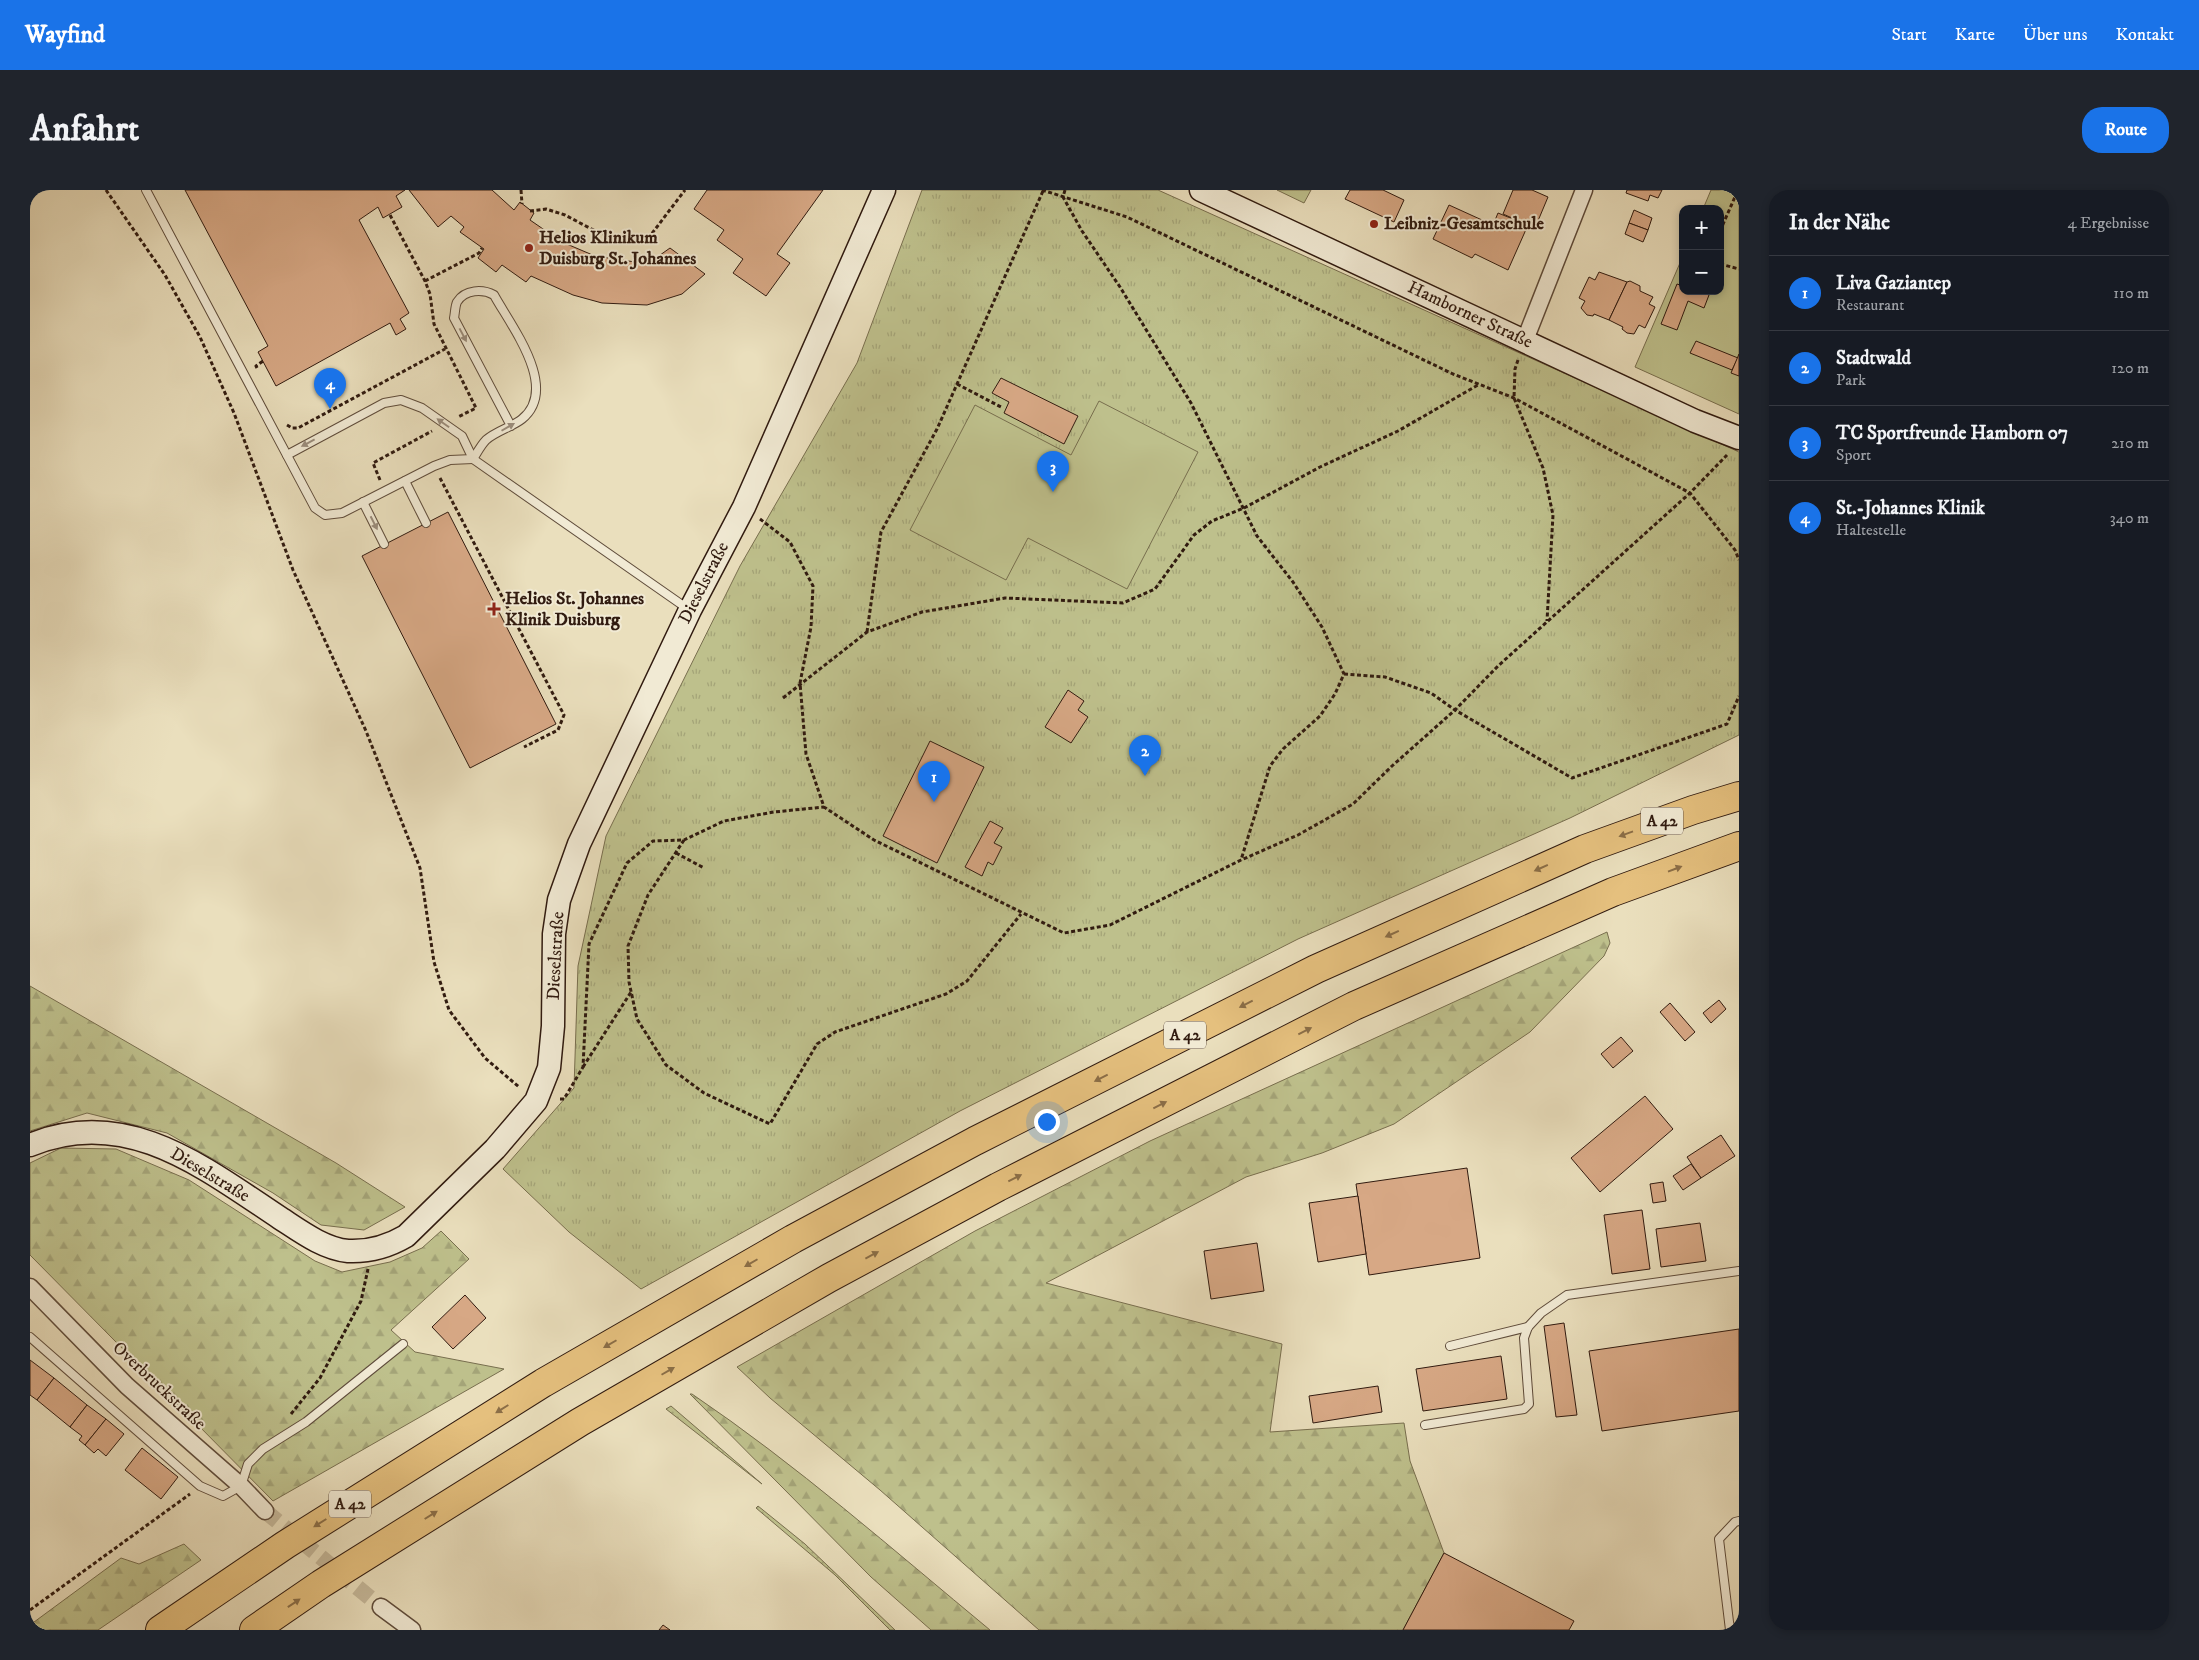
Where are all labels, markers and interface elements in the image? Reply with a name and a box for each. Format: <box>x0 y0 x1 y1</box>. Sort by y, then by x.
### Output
text: Wayfind <box>25 20 105 50</box>
text: Start <box>1891 24 1927 46</box>
text: Karte <box>1955 24 1995 46</box>
text: Über uns <box>2023 24 2087 46</box>
text: Kontakt <box>2115 24 2174 46</box>
button: Route <box>2082 107 2169 153</box>
text: Anfahrt <box>30 108 139 152</box>
map controls <box>1679 205 1724 295</box>
button: + <box>1679 205 1724 250</box>
text: In der Nähe <box>1789 210 1890 236</box>
place label: Leibniz-Gesamtschule <box>1384 213 1545 235</box>
text: 4 Ergebnisse <box>2067 213 2149 233</box>
marker: Leibniz-Gesamtschule <box>1368 218 1380 230</box>
place label: Helios Klinikum Duisburg St. Johannes <box>539 227 696 270</box>
marker: Helios Klinikum Duisburg St. Johannes <box>523 242 535 254</box>
button: − <box>1679 250 1724 295</box>
text: Liva Gaziantep <box>1836 272 1951 295</box>
street label: Hamborner Straße <box>1404 276 1536 354</box>
text: 1 <box>1802 283 1808 303</box>
text: 110 m <box>2113 283 2149 303</box>
text: Restaurant <box>1836 295 1904 315</box>
one-way arrow <box>459 328 467 343</box>
text: Stadtwald <box>1836 347 1911 370</box>
text: 2 <box>1801 358 1809 378</box>
text: 120 m <box>2111 358 2149 378</box>
pin: 4 <box>314 368 346 409</box>
text: Park <box>1836 370 1866 390</box>
one-way arrow <box>436 418 450 428</box>
text: TC Sportfreunde Hamborn 07 <box>1836 422 2068 445</box>
one-way arrow <box>502 423 515 432</box>
text: 3 <box>1802 433 1808 453</box>
text: 210 m <box>2111 433 2149 453</box>
one-way arrow <box>301 439 315 448</box>
text: Sport <box>1836 445 1871 465</box>
pin: 3 <box>1037 451 1069 492</box>
text: St.-Johannes Klinik <box>1836 497 1985 520</box>
text: 4 <box>1800 508 1810 528</box>
text: 340 m <box>2110 508 2149 528</box>
one-way arrow <box>369 516 378 531</box>
text: Haltestelle <box>1836 520 1906 540</box>
street label: Dieselstraße <box>674 538 734 628</box>
place label: Helios St. Johannes Klinik Duisburg <box>505 588 644 631</box>
marker: Helios St. Johannes Klinik Duisburg <box>487 602 501 616</box>
pin: 2 <box>1129 735 1161 776</box>
pin: 1 <box>918 761 950 802</box>
road number: A 42 <box>1641 808 1683 834</box>
one-way arrow <box>1619 831 1634 838</box>
one-way arrow <box>1534 865 1548 873</box>
one-way arrow <box>1668 865 1683 873</box>
street label: Dieselstraße <box>543 911 569 1001</box>
one-way arrow <box>1385 931 1399 939</box>
one-way arrow <box>1238 1000 1253 1008</box>
road number: A 42 <box>1164 1022 1206 1048</box>
one-way arrow <box>1298 1027 1313 1035</box>
one-way arrow <box>1093 1074 1108 1082</box>
one-way arrow <box>1153 1100 1168 1109</box>
your location <box>1034 1109 1060 1135</box>
street label: Dieselstraße <box>166 1143 254 1207</box>
one-way arrow <box>1008 1174 1023 1182</box>
one-way arrow <box>865 1250 879 1259</box>
one-way arrow <box>744 1259 757 1268</box>
street label: Overbruckstraße <box>108 1337 210 1435</box>
one-way arrow <box>603 1340 617 1349</box>
one-way arrow <box>661 1367 675 1376</box>
one-way arrow <box>495 1404 509 1413</box>
road number: A 42 <box>329 1490 371 1518</box>
one-way arrow <box>424 1511 438 1520</box>
one-way arrow <box>313 1518 327 1528</box>
one-way arrow <box>287 1598 301 1607</box>

